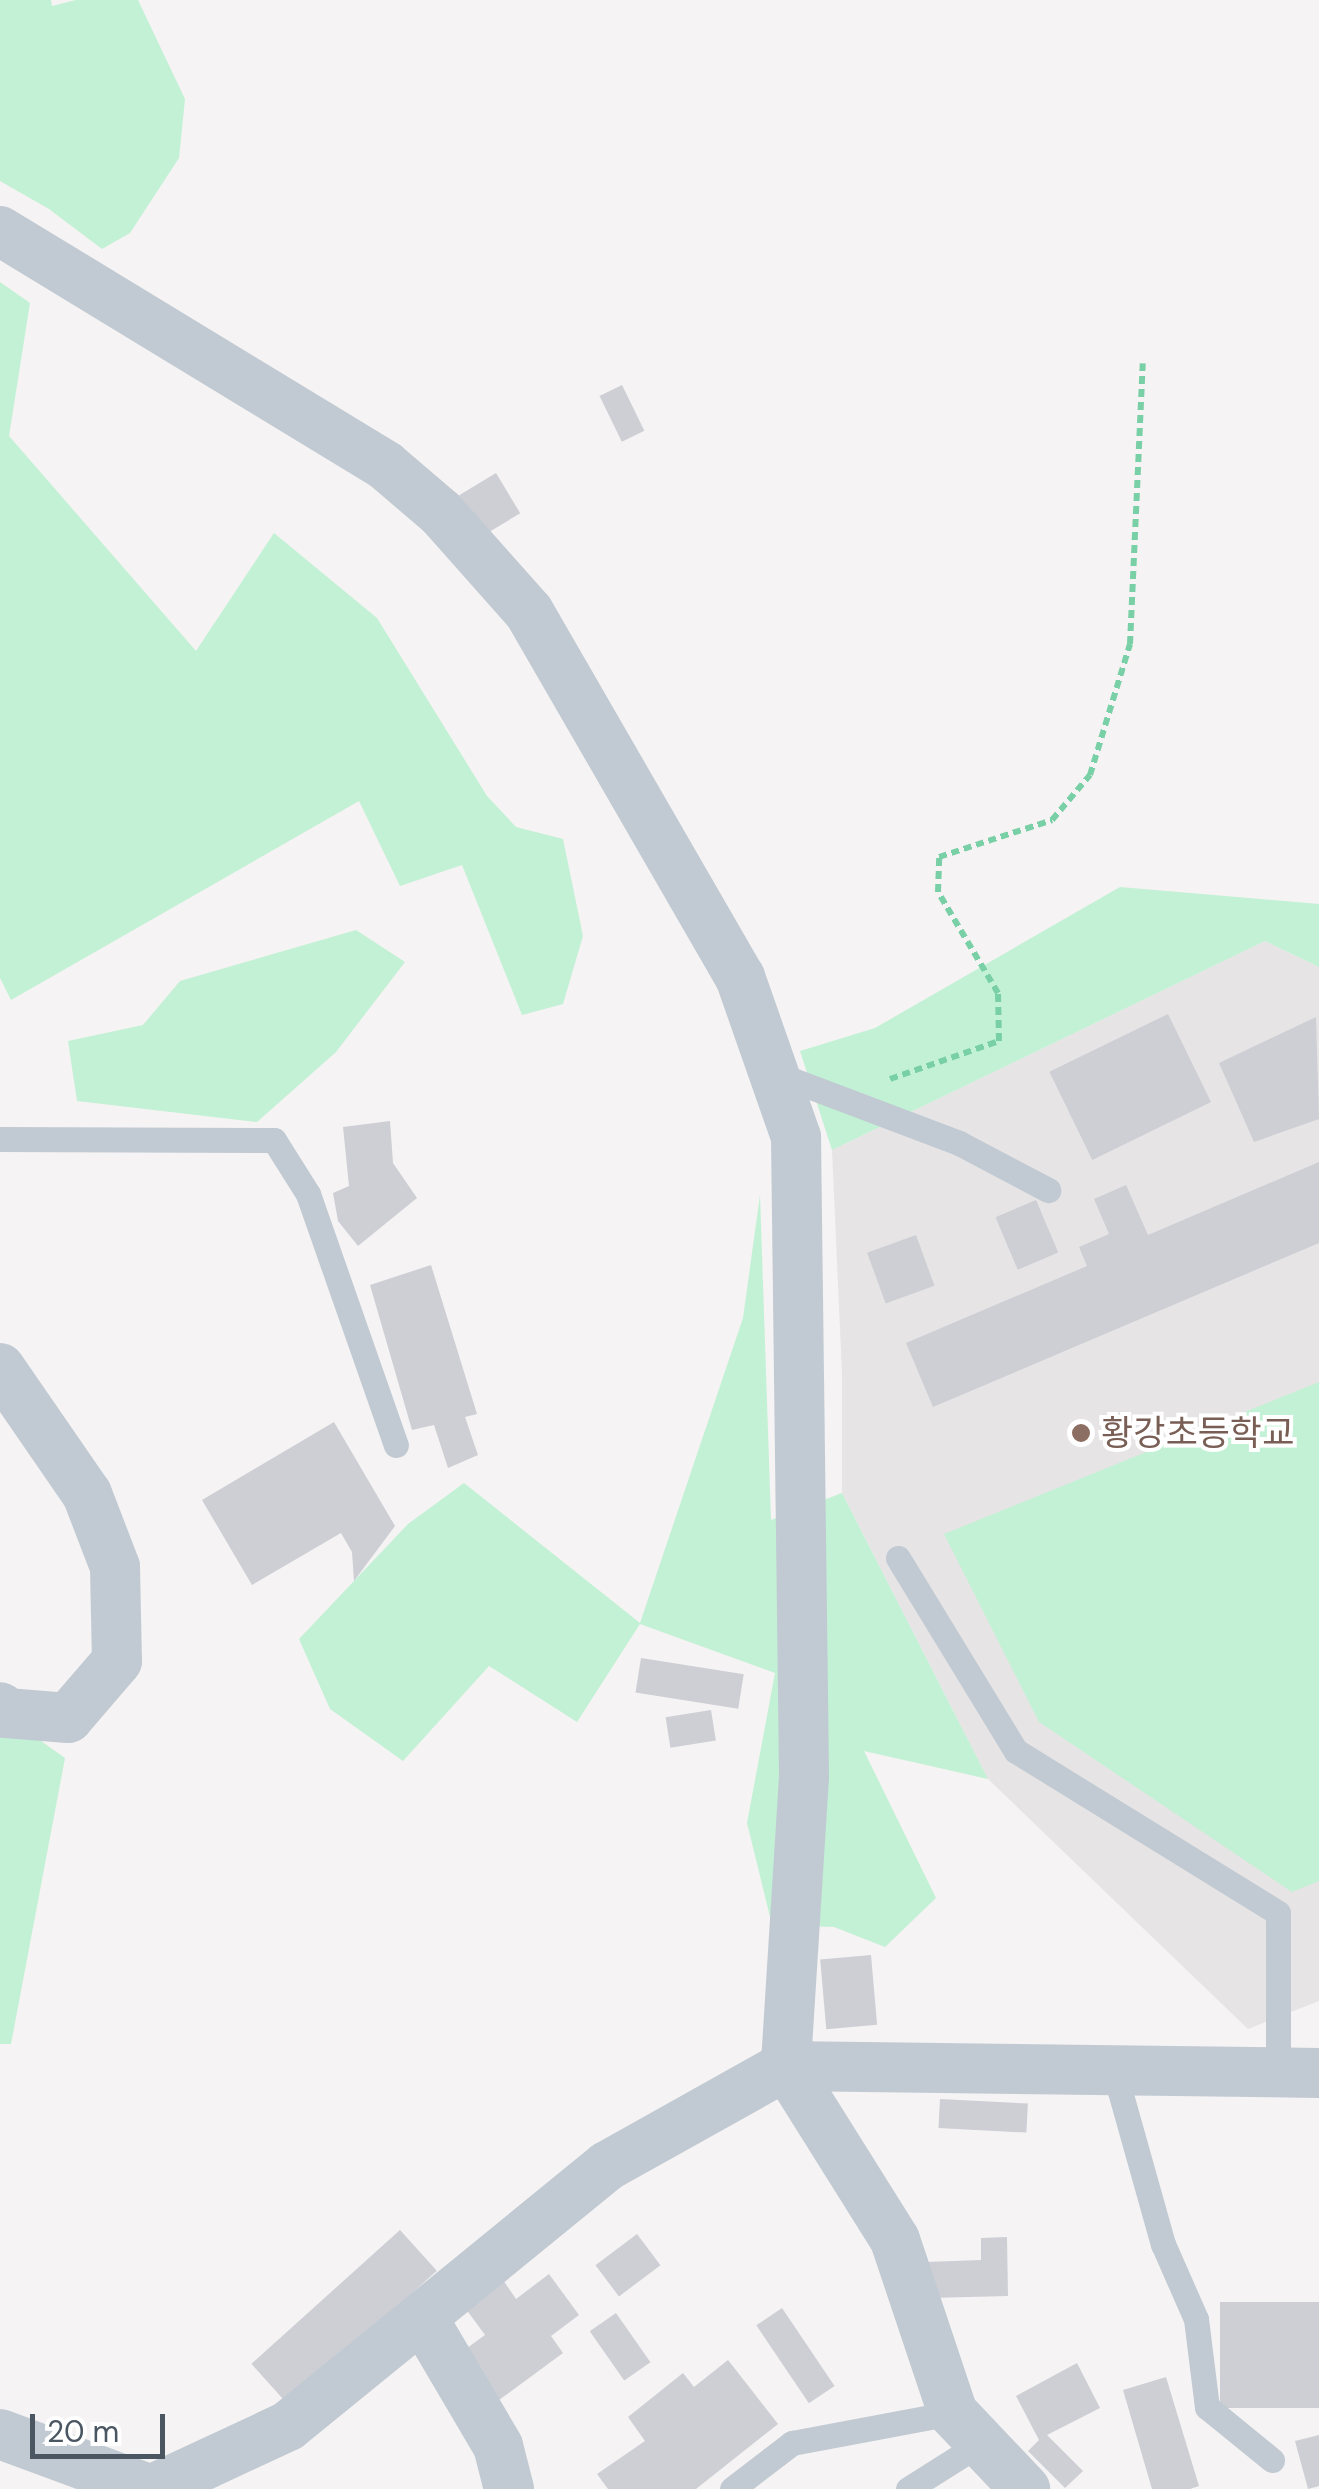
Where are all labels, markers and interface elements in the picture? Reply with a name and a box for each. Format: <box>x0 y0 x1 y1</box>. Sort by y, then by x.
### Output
place label: 황강초등학교 <box>1101 1412 1294 1454</box>
marker: 황강초등학교 <box>1070 1422 1092 1444</box>
scale bar <box>35 2394 170 2456</box>
text: 20 m <box>47 2412 119 2451</box>

